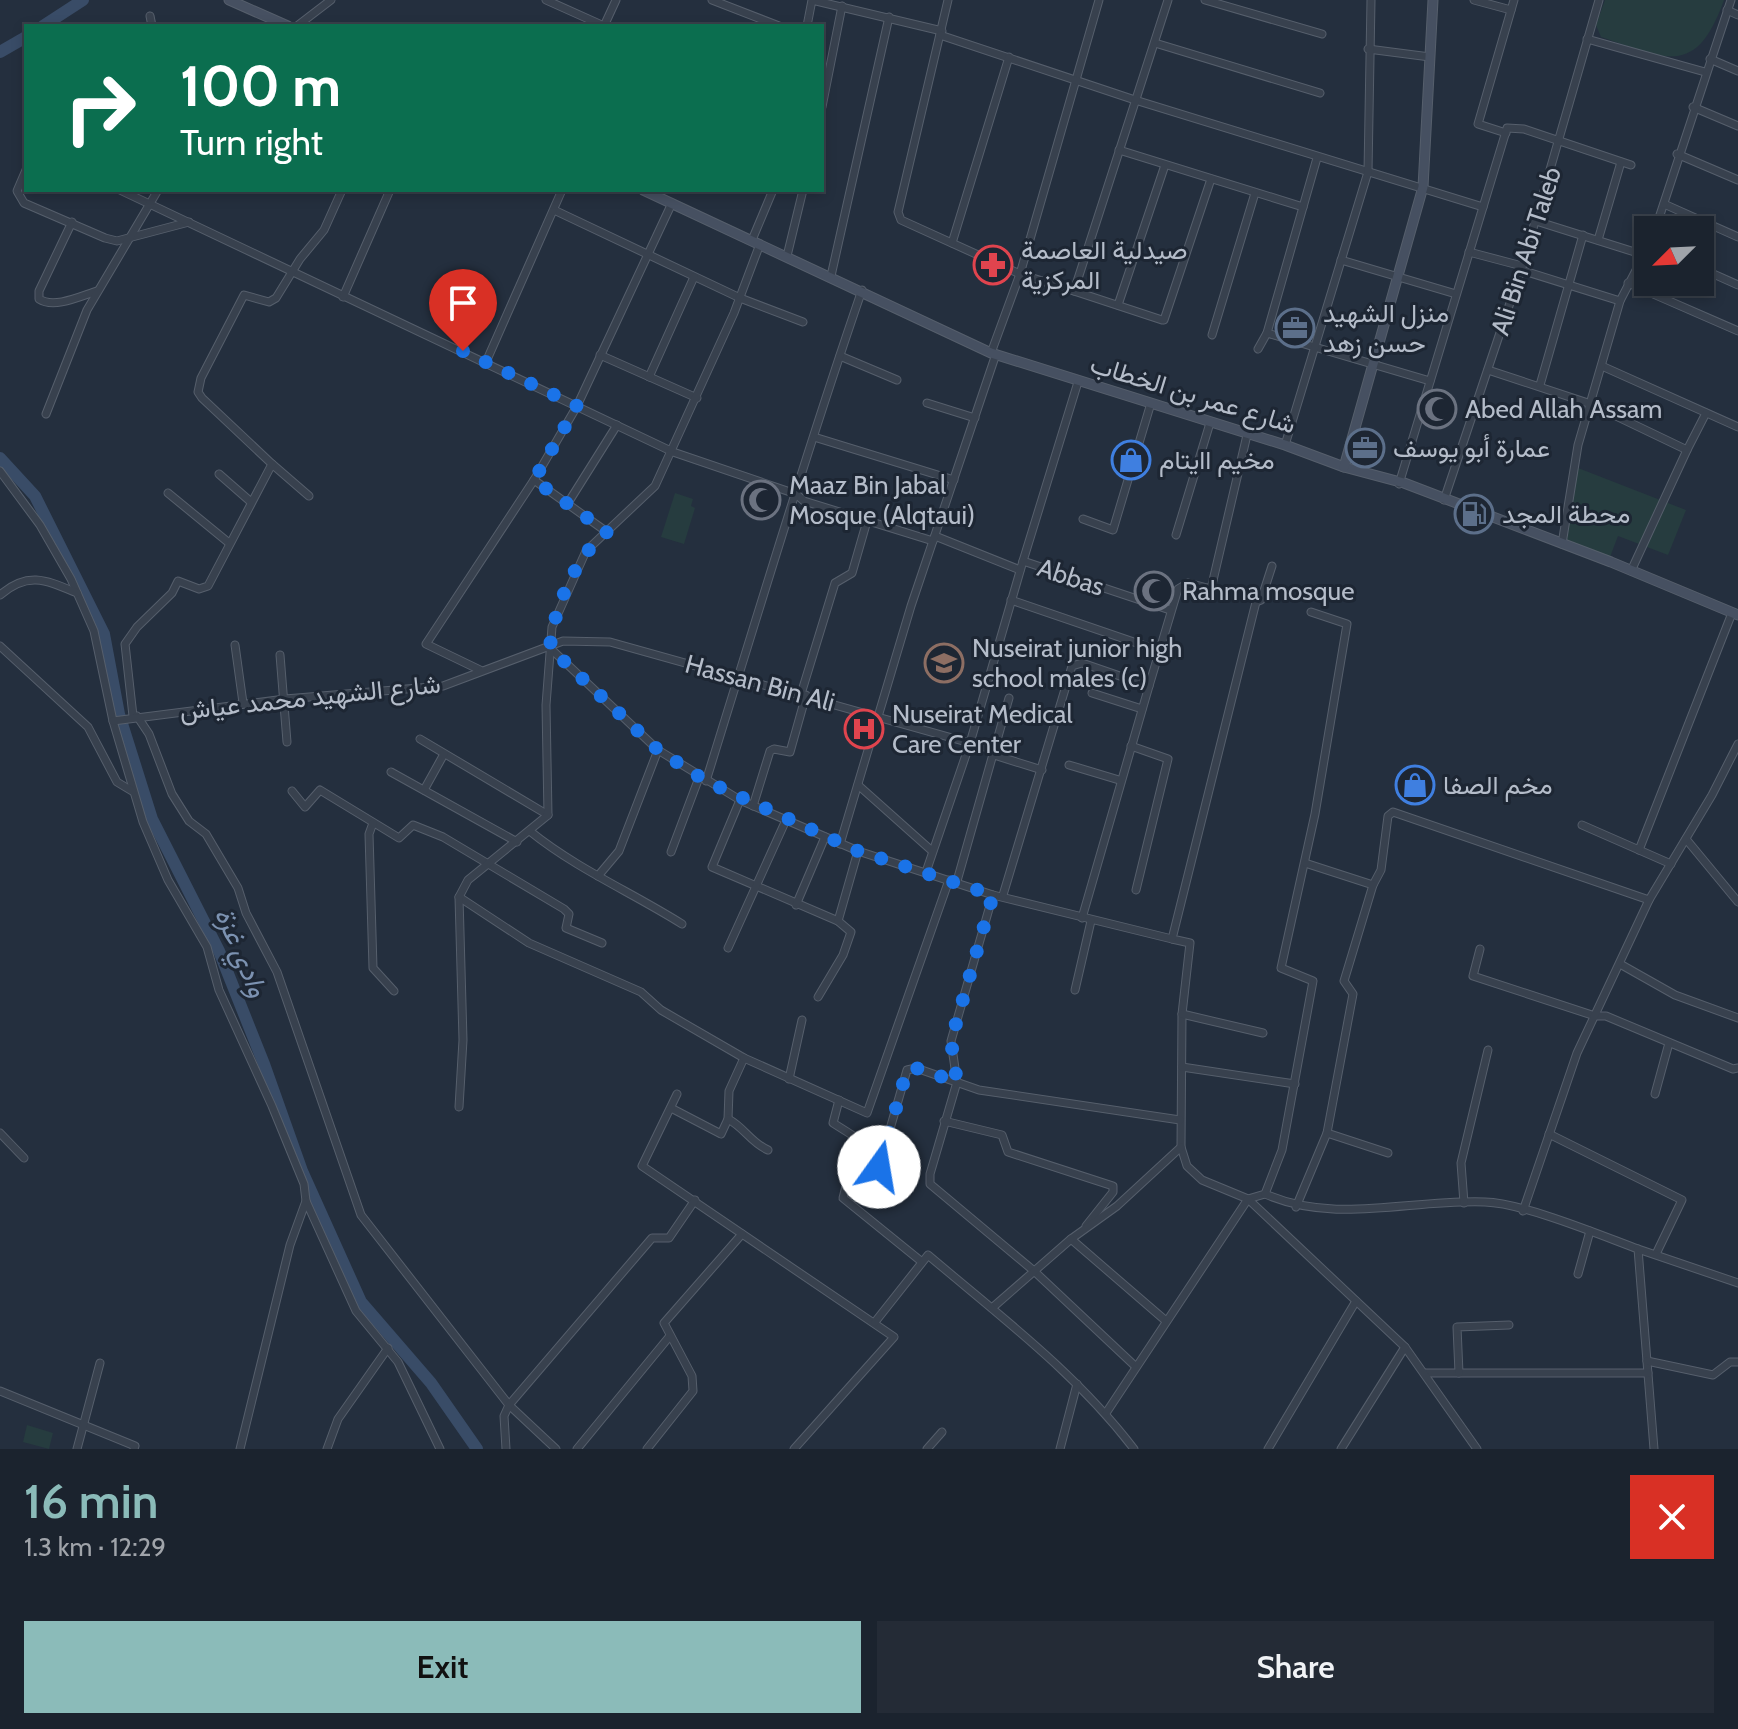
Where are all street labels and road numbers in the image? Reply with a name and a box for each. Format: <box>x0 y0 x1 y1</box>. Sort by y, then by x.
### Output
street label: Ali Bin Abi Taleb <box>1484 163 1568 339</box>
street label: شارع عمر بن الخطاب <box>1086 348 1300 442</box>
street label: Abbas <box>1034 551 1109 603</box>
street label: Hassan Bin Ali <box>682 648 838 718</box>
street label: شارع الشهيد محمد عياش <box>178 667 442 729</box>

